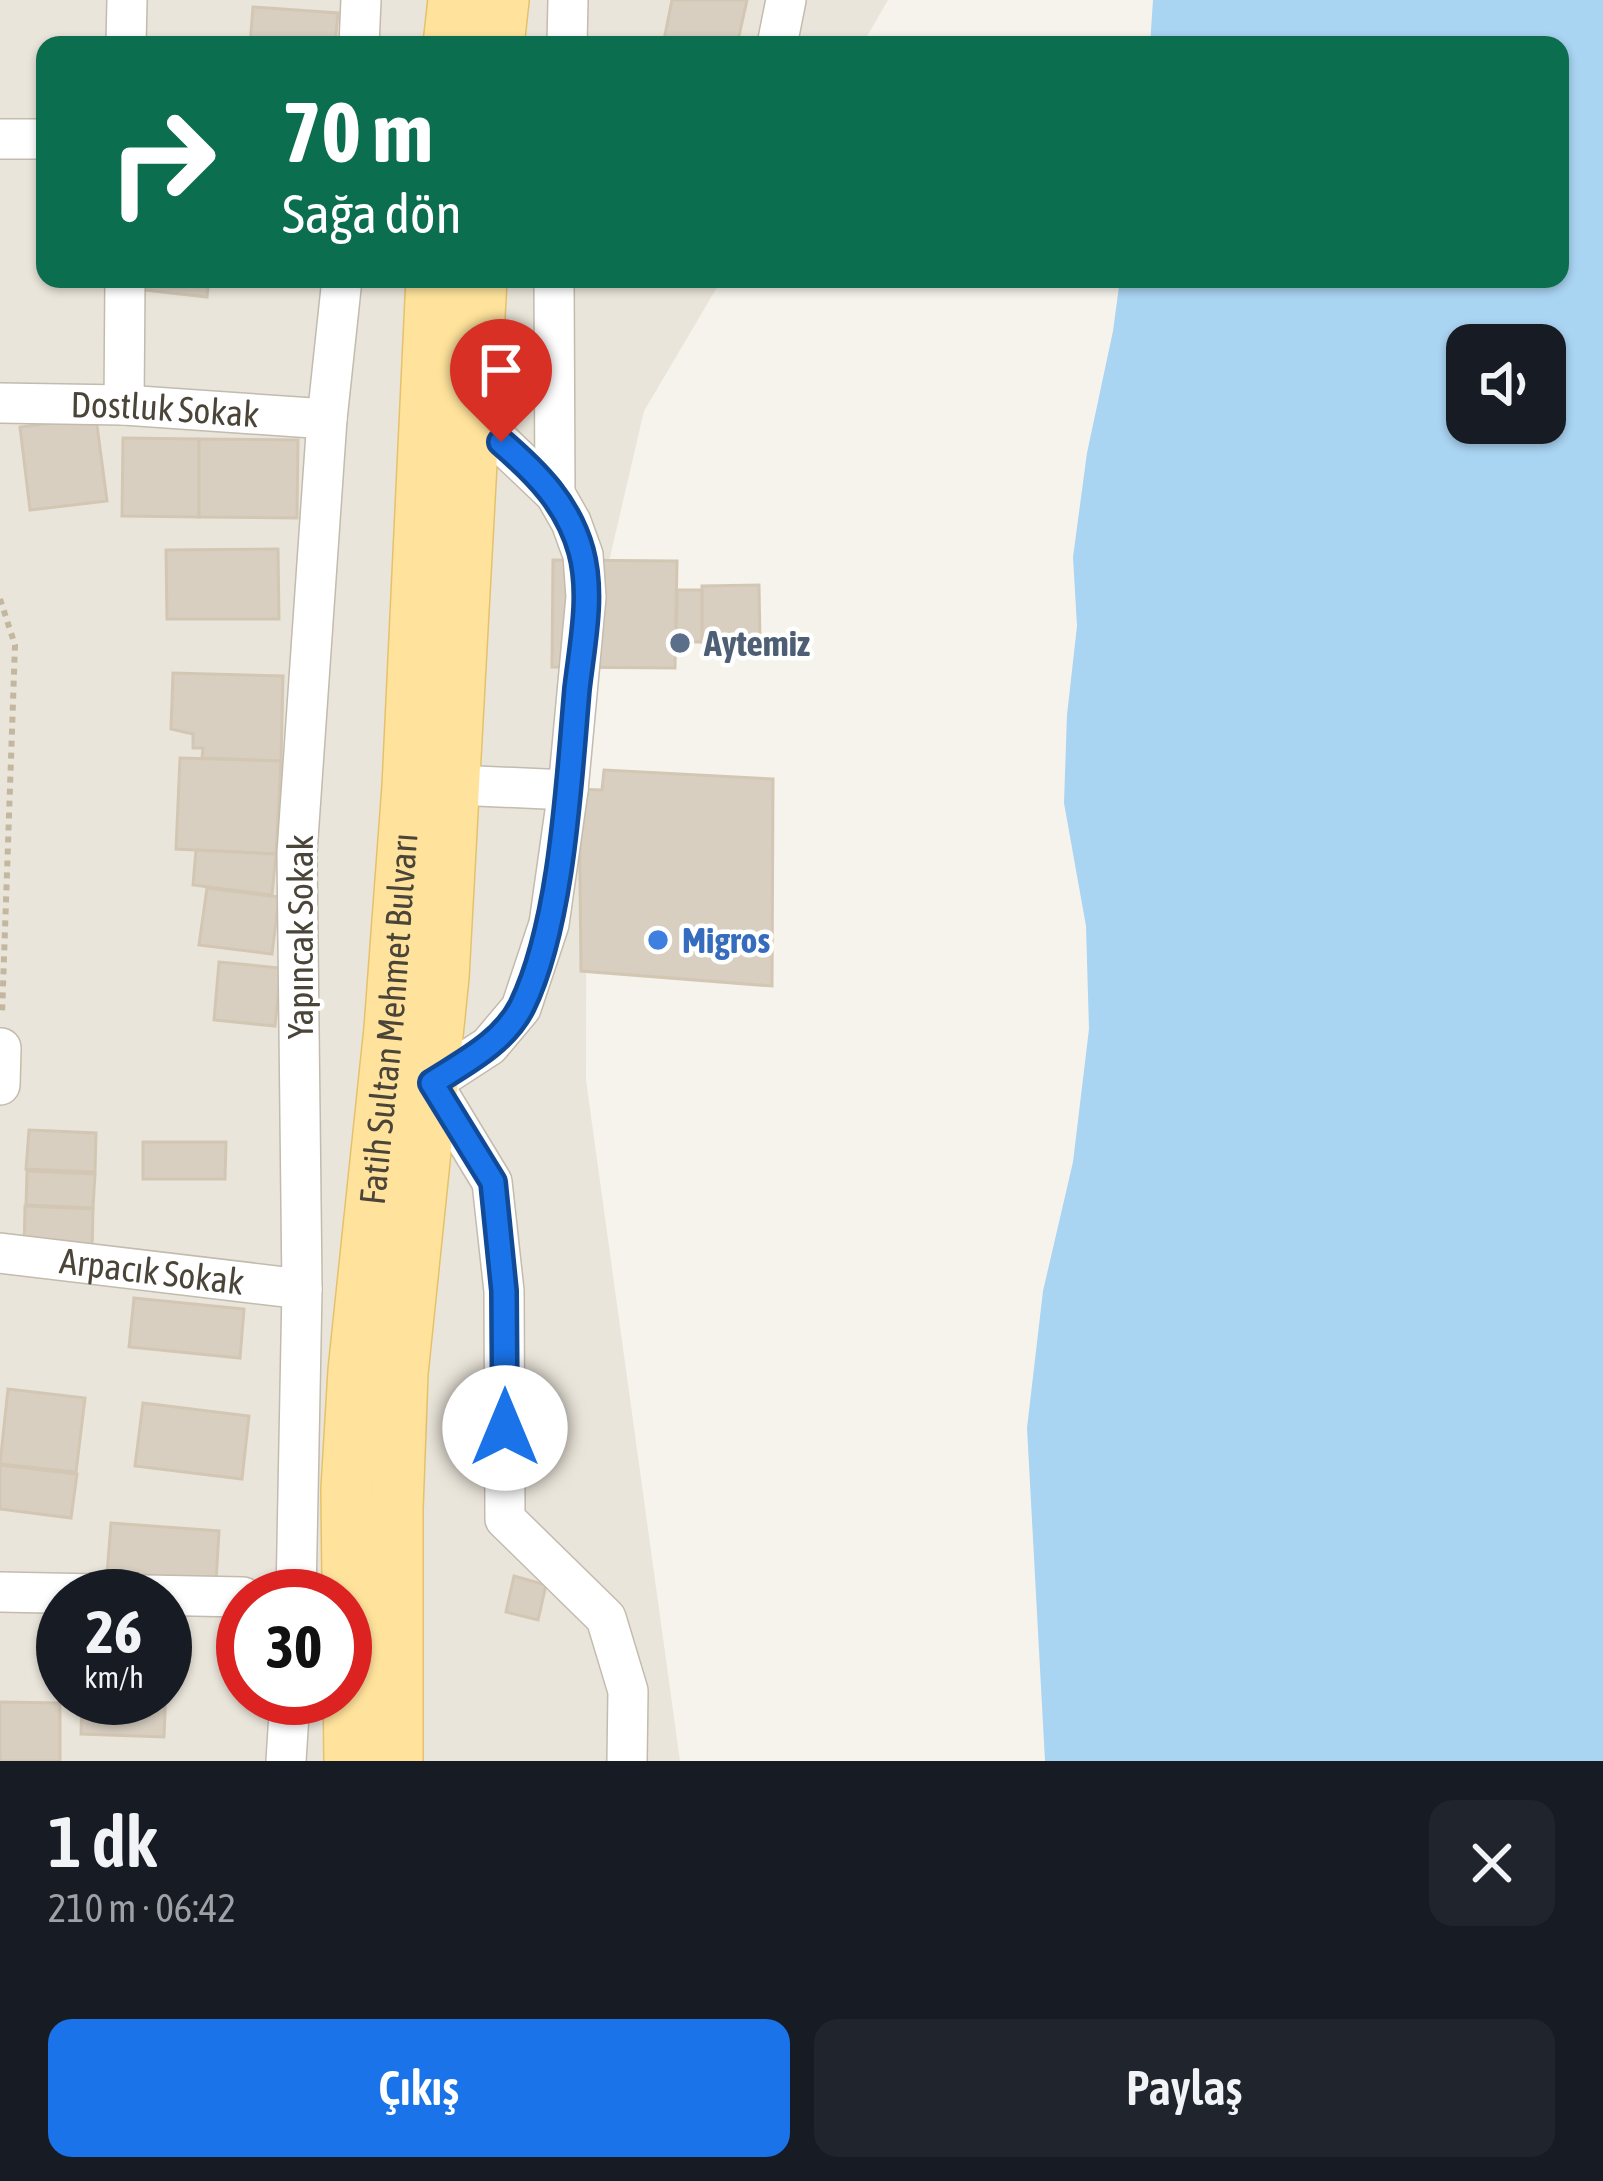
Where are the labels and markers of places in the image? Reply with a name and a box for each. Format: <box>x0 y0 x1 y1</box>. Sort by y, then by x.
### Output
pin <box>450 319 552 442</box>
place label: Aytemiz <box>703 622 810 664</box>
marker: Aytemiz <box>667 630 693 656</box>
place label: Migros <box>682 919 770 961</box>
marker: Migros <box>645 927 671 953</box>

